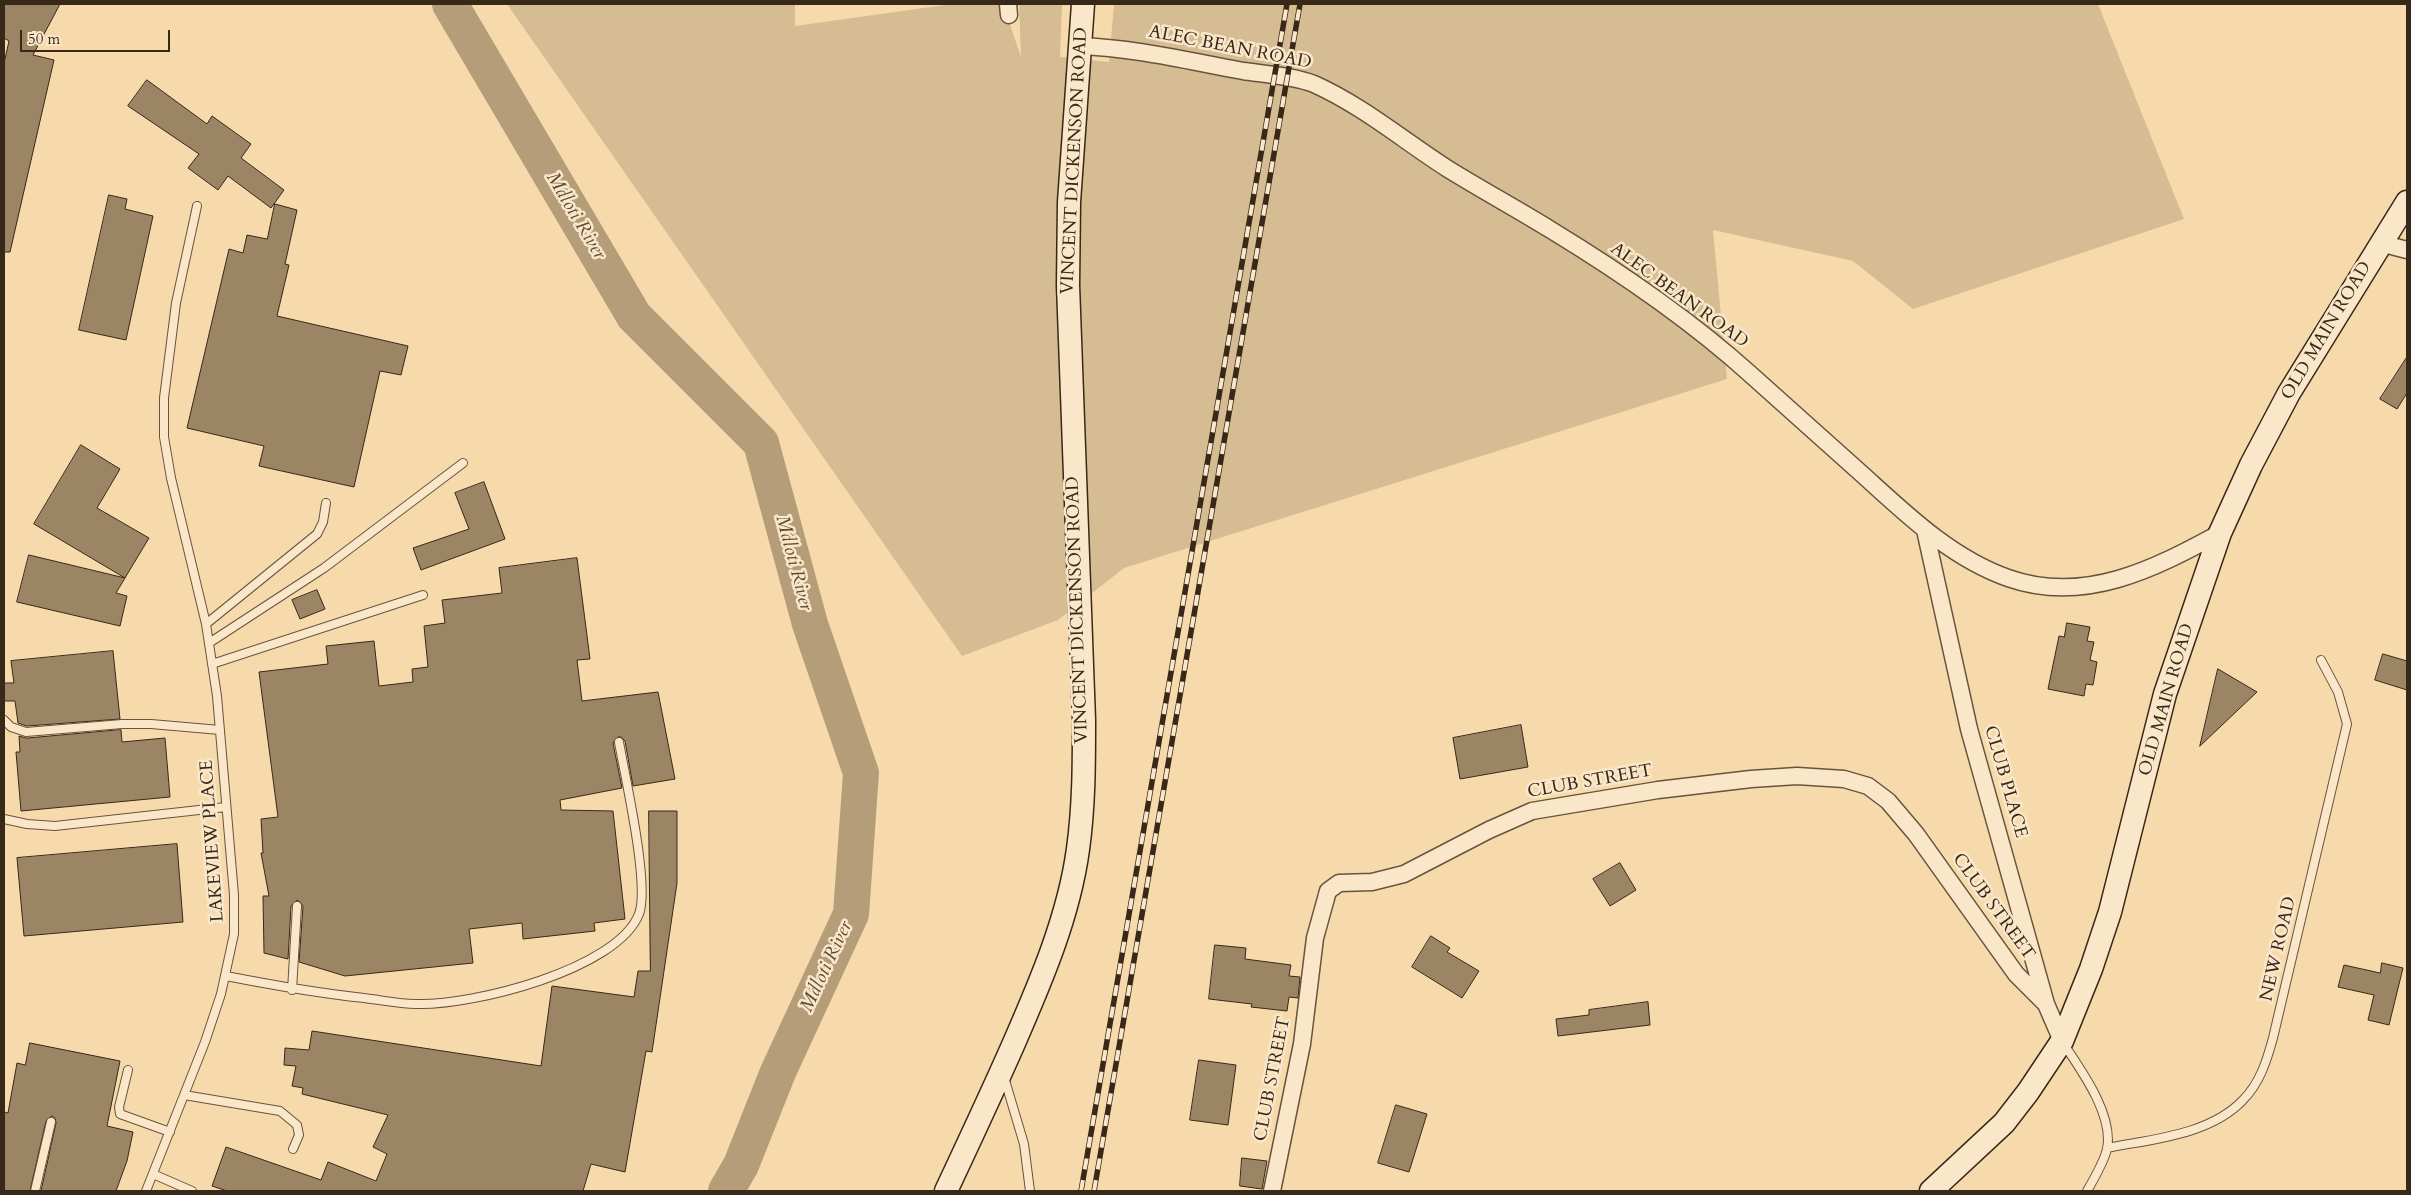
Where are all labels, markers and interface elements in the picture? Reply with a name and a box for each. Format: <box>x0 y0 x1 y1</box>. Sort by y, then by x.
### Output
scale bar <box>22 20 172 52</box>
street label: ALEC BEAN ROAD <box>1147 22 1313 74</box>
street label: VINCENT DICKENSON ROAD <box>1057 27 1093 295</box>
text: 50 m <box>28 29 60 49</box>
water label: Mdloti River <box>540 168 610 264</box>
street label: ALEC BEAN ROAD <box>1606 239 1752 353</box>
street label: OLD MAIN ROAD <box>2277 258 2377 404</box>
street label: VINCENT DICKENSON ROAD <box>1063 476 1093 744</box>
water label: Mdloti River <box>769 513 817 613</box>
street label: OLD MAIN ROAD <box>2135 621 2199 779</box>
street label: CLUB PLACE <box>1979 723 2031 841</box>
street label: LAKEVIEW PLACE <box>197 759 229 923</box>
street label: CLUB STREET <box>1526 760 1654 804</box>
street label: CLUB STREET <box>1947 849 2039 965</box>
street label: NEW ROAD <box>2256 895 2302 1003</box>
water label: Mdloti River <box>796 918 858 1016</box>
street label: CLUB STREET <box>1250 1015 1296 1143</box>

